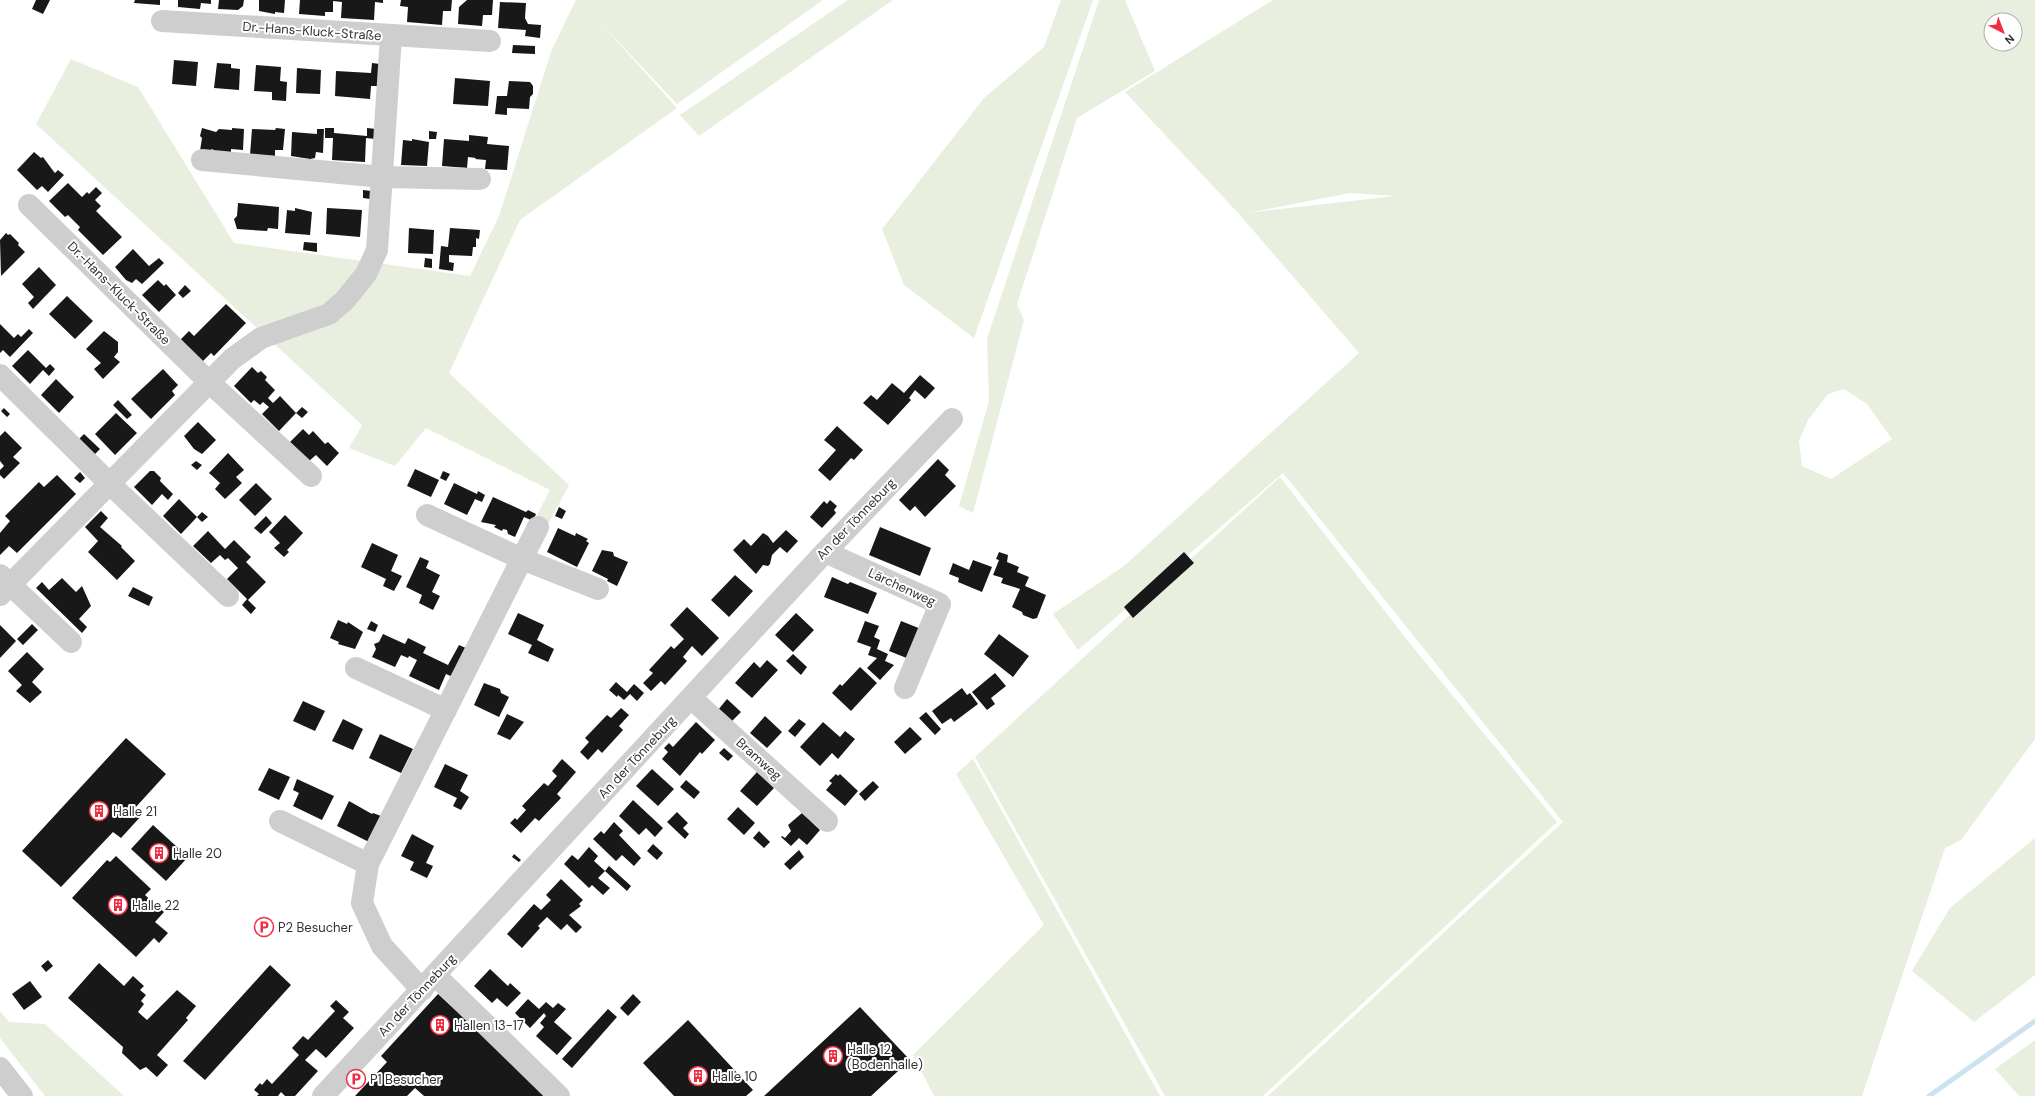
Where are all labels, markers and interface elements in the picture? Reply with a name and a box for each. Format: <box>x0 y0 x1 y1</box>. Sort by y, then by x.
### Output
north arrow <box>1983 12 2023 52</box>
street label: Dr.-Hans-Kluck-Straße <box>242 18 382 44</box>
text: N <box>2002 32 2017 47</box>
street label: Dr.-Hans-Kluck-Straße <box>64 238 174 348</box>
street label: An der Tönneburg <box>813 475 899 563</box>
street label: Lärchenweg <box>866 564 938 610</box>
street label: An der Tönneburg <box>594 712 680 802</box>
street label: Bramweg <box>733 734 785 784</box>
building icon: Halle 21 <box>88 800 110 822</box>
place label: Halle 21 <box>113 803 157 820</box>
building icon: Halle 20 <box>148 842 170 864</box>
place label: Halle 20 <box>173 845 222 862</box>
building icon: Halle 22 <box>107 894 129 916</box>
place label: Halle 22 <box>132 897 180 914</box>
parking icon: P2 Besucher <box>253 916 275 938</box>
place label: P2 Besucher <box>278 919 353 936</box>
street label: An der Tönneburg <box>374 950 460 1040</box>
building icon: Hallen 13-17 <box>429 1014 451 1036</box>
place label: Hallen 13-17 <box>454 1017 524 1034</box>
place label: Halle 12 (Bodenhalle) <box>847 1041 923 1073</box>
building icon: Halle 12 (Bodenhalle) <box>822 1045 844 1067</box>
building icon: Halle 10 <box>687 1065 709 1087</box>
parking icon: P1 Besucher <box>345 1068 367 1090</box>
place label: Halle 10 <box>712 1068 758 1085</box>
place label: P1 Besucher <box>370 1071 442 1088</box>

